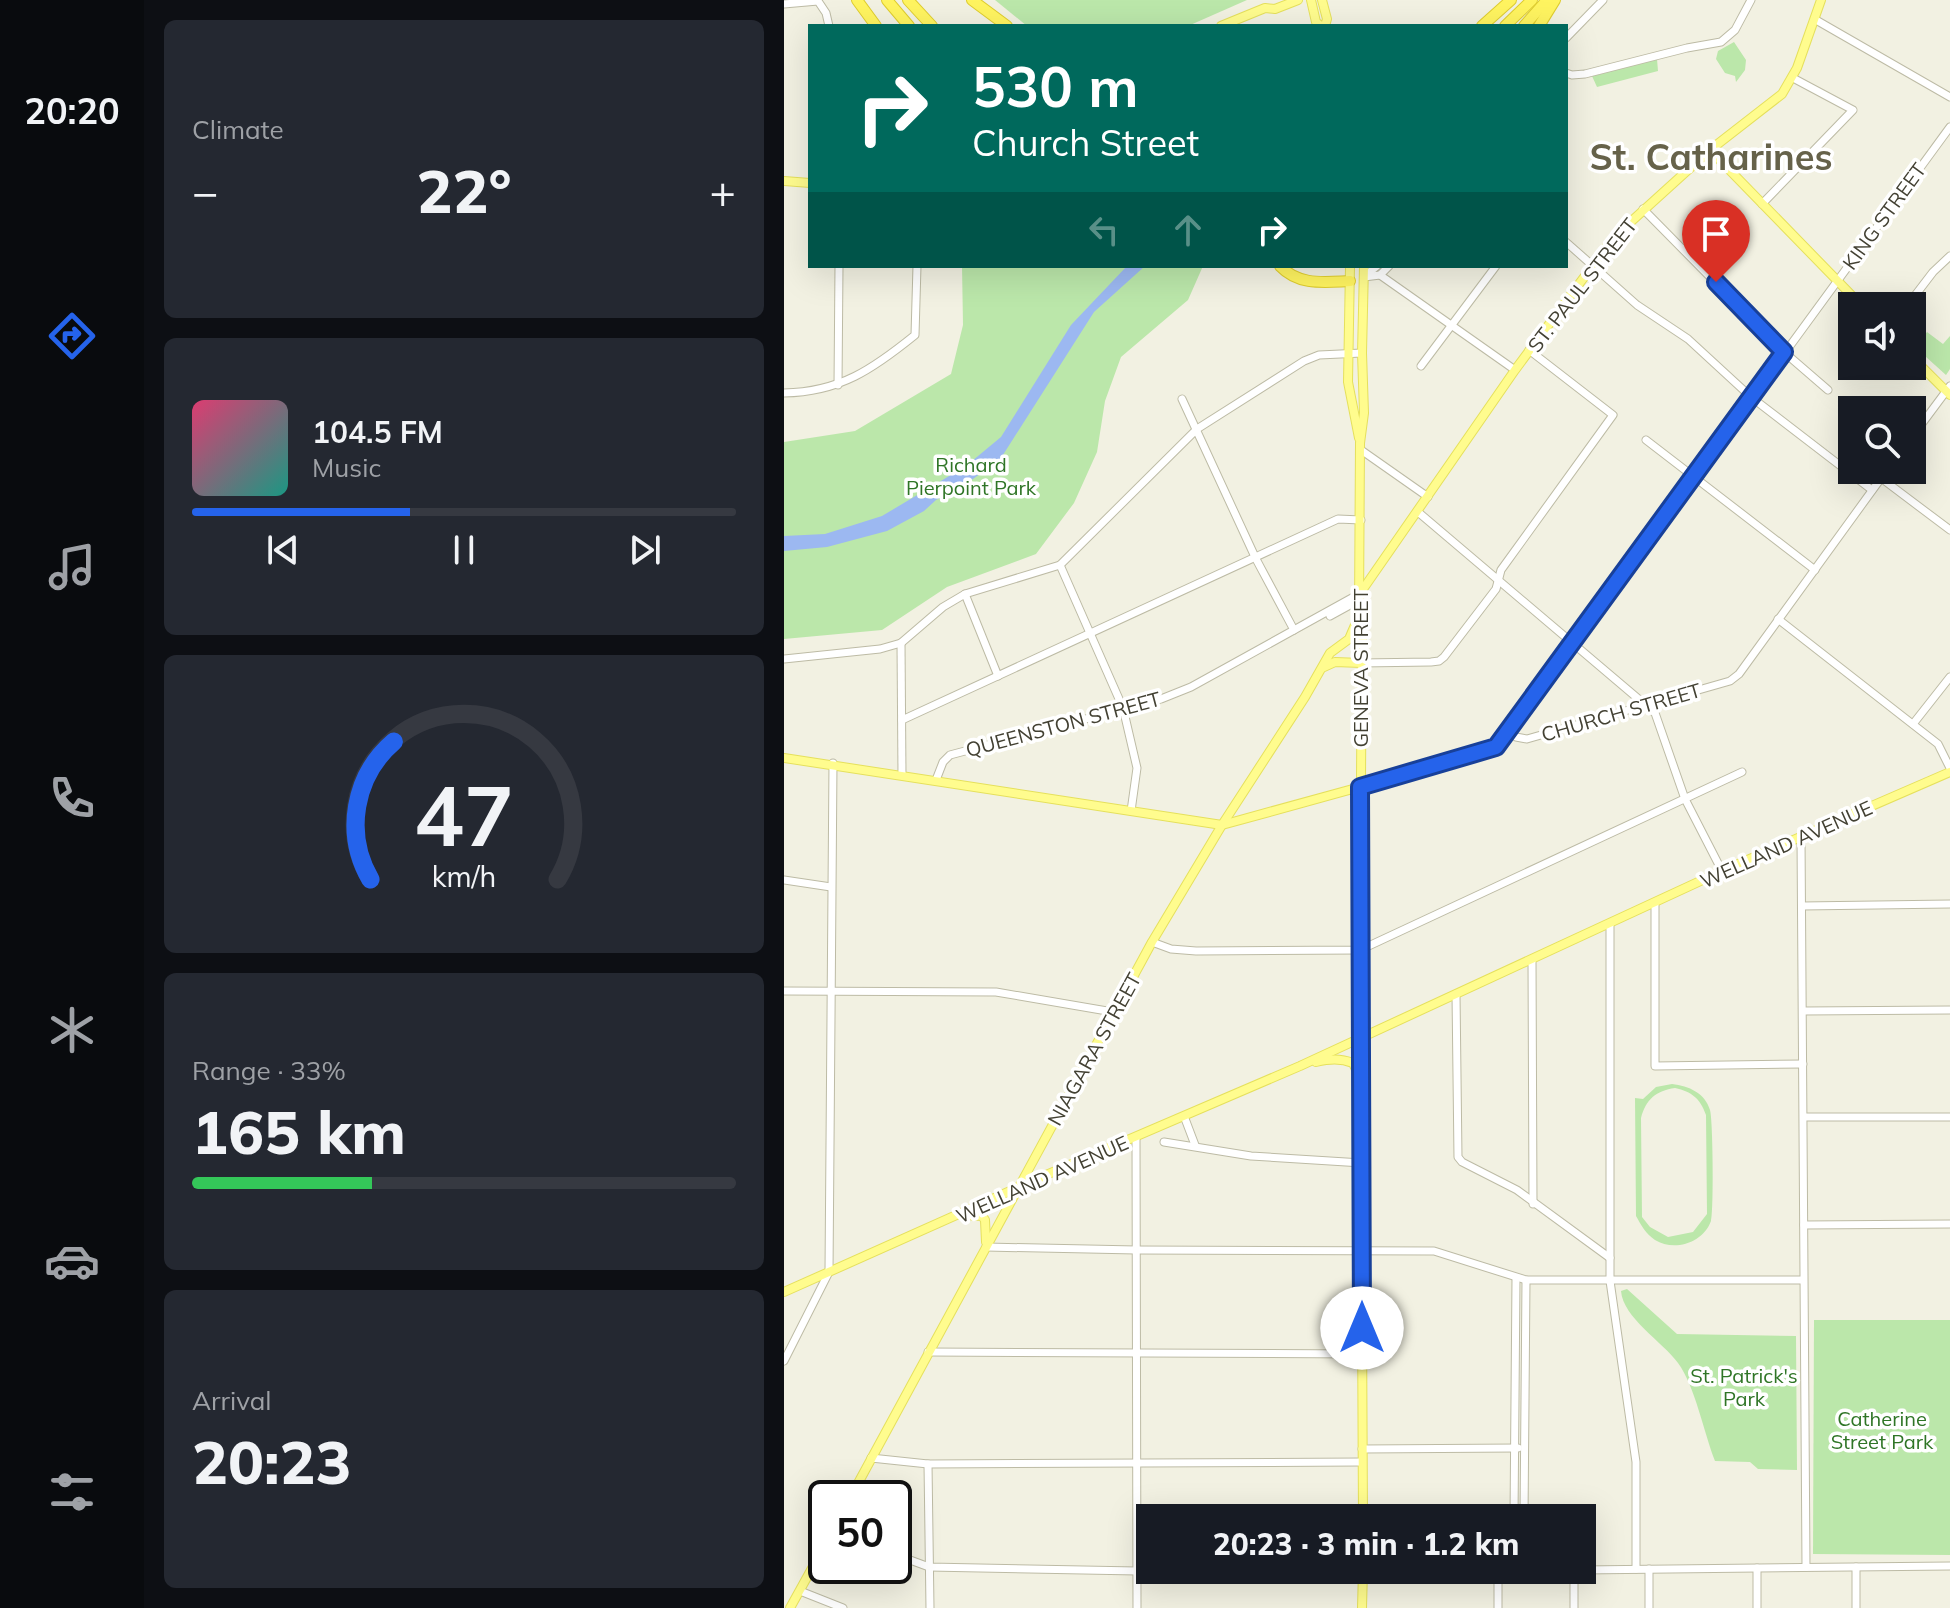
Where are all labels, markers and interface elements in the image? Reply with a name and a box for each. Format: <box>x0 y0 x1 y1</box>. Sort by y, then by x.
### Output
text: 530 m <box>972 51 1139 121</box>
icon: right <box>840 56 944 160</box>
text: 20:20 <box>24 88 120 133</box>
text: Climate <box>192 113 284 146</box>
text: Church Street <box>972 120 1199 165</box>
district label: St. Catharines <box>1589 134 1833 179</box>
text: 22° <box>416 153 512 228</box>
street label: KING STREET <box>1837 158 1931 274</box>
text: − <box>192 164 218 219</box>
text: + <box>710 164 736 219</box>
pin <box>1682 200 1750 282</box>
icon: left <box>1082 208 1126 252</box>
icon: ahead <box>1166 208 1210 252</box>
icon: right <box>1250 208 1294 252</box>
icon: arrive <box>1694 212 1738 256</box>
street label: ST. PAUL STREET <box>1522 213 1642 357</box>
map controls <box>1838 292 1926 484</box>
button: sound <box>1838 292 1926 380</box>
icon: directions <box>44 308 100 364</box>
button: search <box>1838 396 1926 484</box>
text: 104.5 FM <box>312 413 443 451</box>
text: Music <box>312 451 381 484</box>
park label: Richard Pierpoint Park <box>906 452 1037 500</box>
icon: previous <box>261 528 305 572</box>
icon: pause <box>442 528 486 572</box>
icon: next <box>623 528 667 572</box>
icon: music <box>44 539 100 595</box>
street label: GENEVA STREET <box>1348 588 1373 748</box>
street label: CHURCH STREET <box>1538 677 1704 747</box>
street label: QUEENSTON STREET <box>963 686 1163 762</box>
text: 47 <box>414 762 514 867</box>
icon: phone <box>44 770 100 826</box>
street label: WELLAND AVENUE <box>1696 795 1876 893</box>
text: km/h <box>432 858 496 894</box>
street label: NIAGARA STREET <box>1042 968 1146 1130</box>
icon: climate <box>44 1002 100 1058</box>
text: Range · 33% <box>192 1054 346 1087</box>
text: 165 km <box>192 1094 406 1169</box>
street label: WELLAND AVENUE <box>952 1130 1132 1228</box>
icon: car <box>44 1233 100 1289</box>
position arrow <box>1320 1286 1404 1370</box>
park label: St. Patrick's Park <box>1690 1363 1798 1411</box>
text: Arrival <box>192 1384 272 1417</box>
park label: Catherine Street Park <box>1831 1406 1934 1454</box>
text: 20:23 <box>192 1424 352 1499</box>
icon: filters <box>44 1464 100 1520</box>
speed limit sign: 50 <box>808 1480 912 1584</box>
text: 20:23 · 3 min · 1.2 km <box>1213 1525 1519 1563</box>

